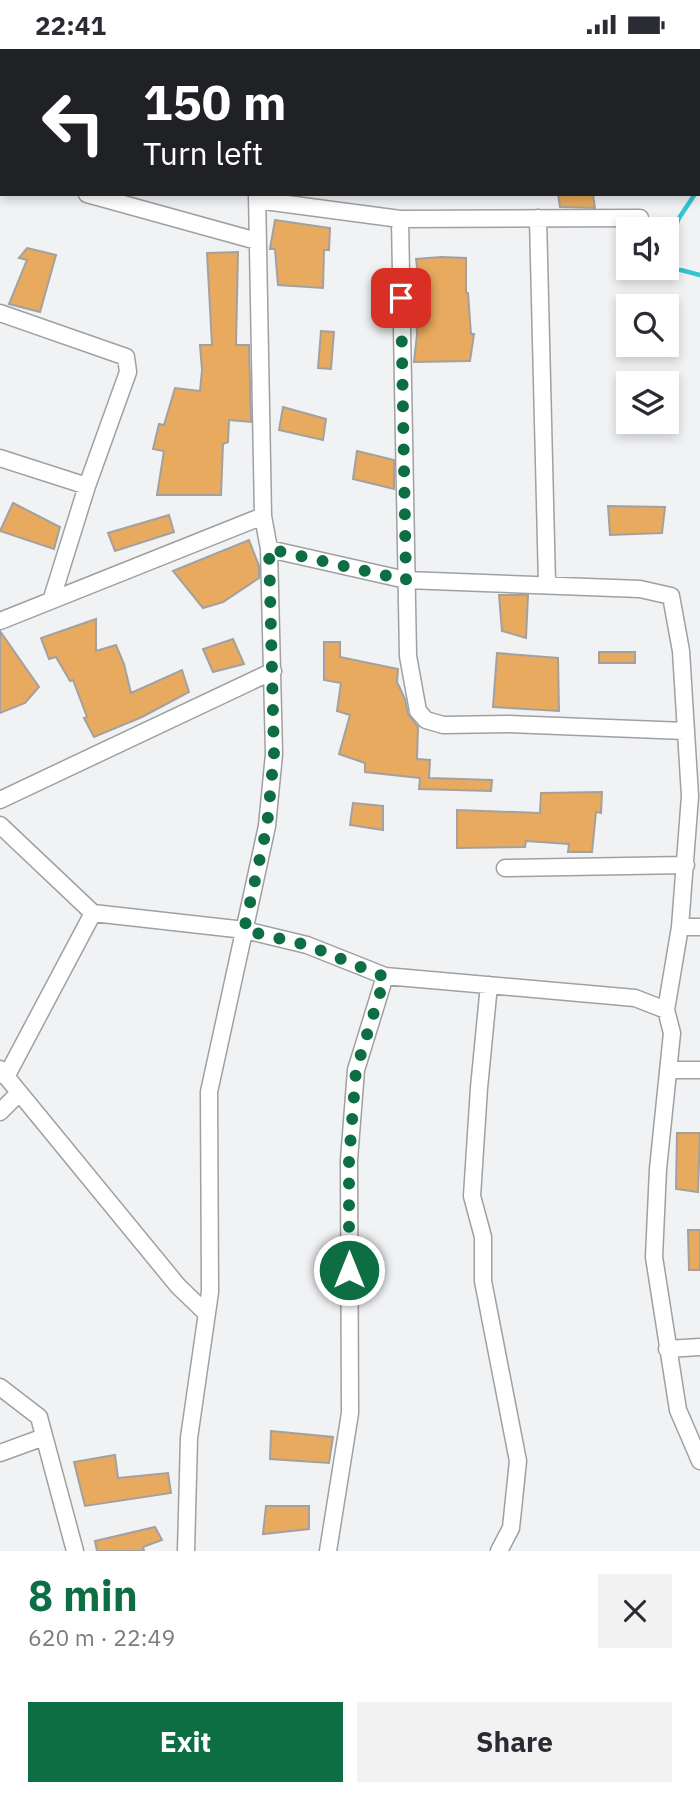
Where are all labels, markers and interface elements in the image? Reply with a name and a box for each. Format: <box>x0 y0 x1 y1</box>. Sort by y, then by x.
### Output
text: 22:41 <box>35 8 106 42</box>
text: 150 m <box>143 70 287 133</box>
icon: left <box>28 77 119 168</box>
text: Turn left <box>143 132 263 174</box>
map controls <box>616 217 679 434</box>
button: sound <box>616 217 679 280</box>
pin <box>371 268 431 328</box>
icon: arrive <box>382 279 420 317</box>
button: search <box>616 294 679 357</box>
button: layers <box>616 371 679 434</box>
position arrow <box>312 1233 386 1307</box>
text: 8 min <box>28 1568 138 1623</box>
button: close <box>598 1574 672 1648</box>
text: 620 m · 22:49 <box>28 1622 175 1652</box>
button: Exit <box>28 1702 343 1782</box>
button: Share <box>357 1702 672 1782</box>

